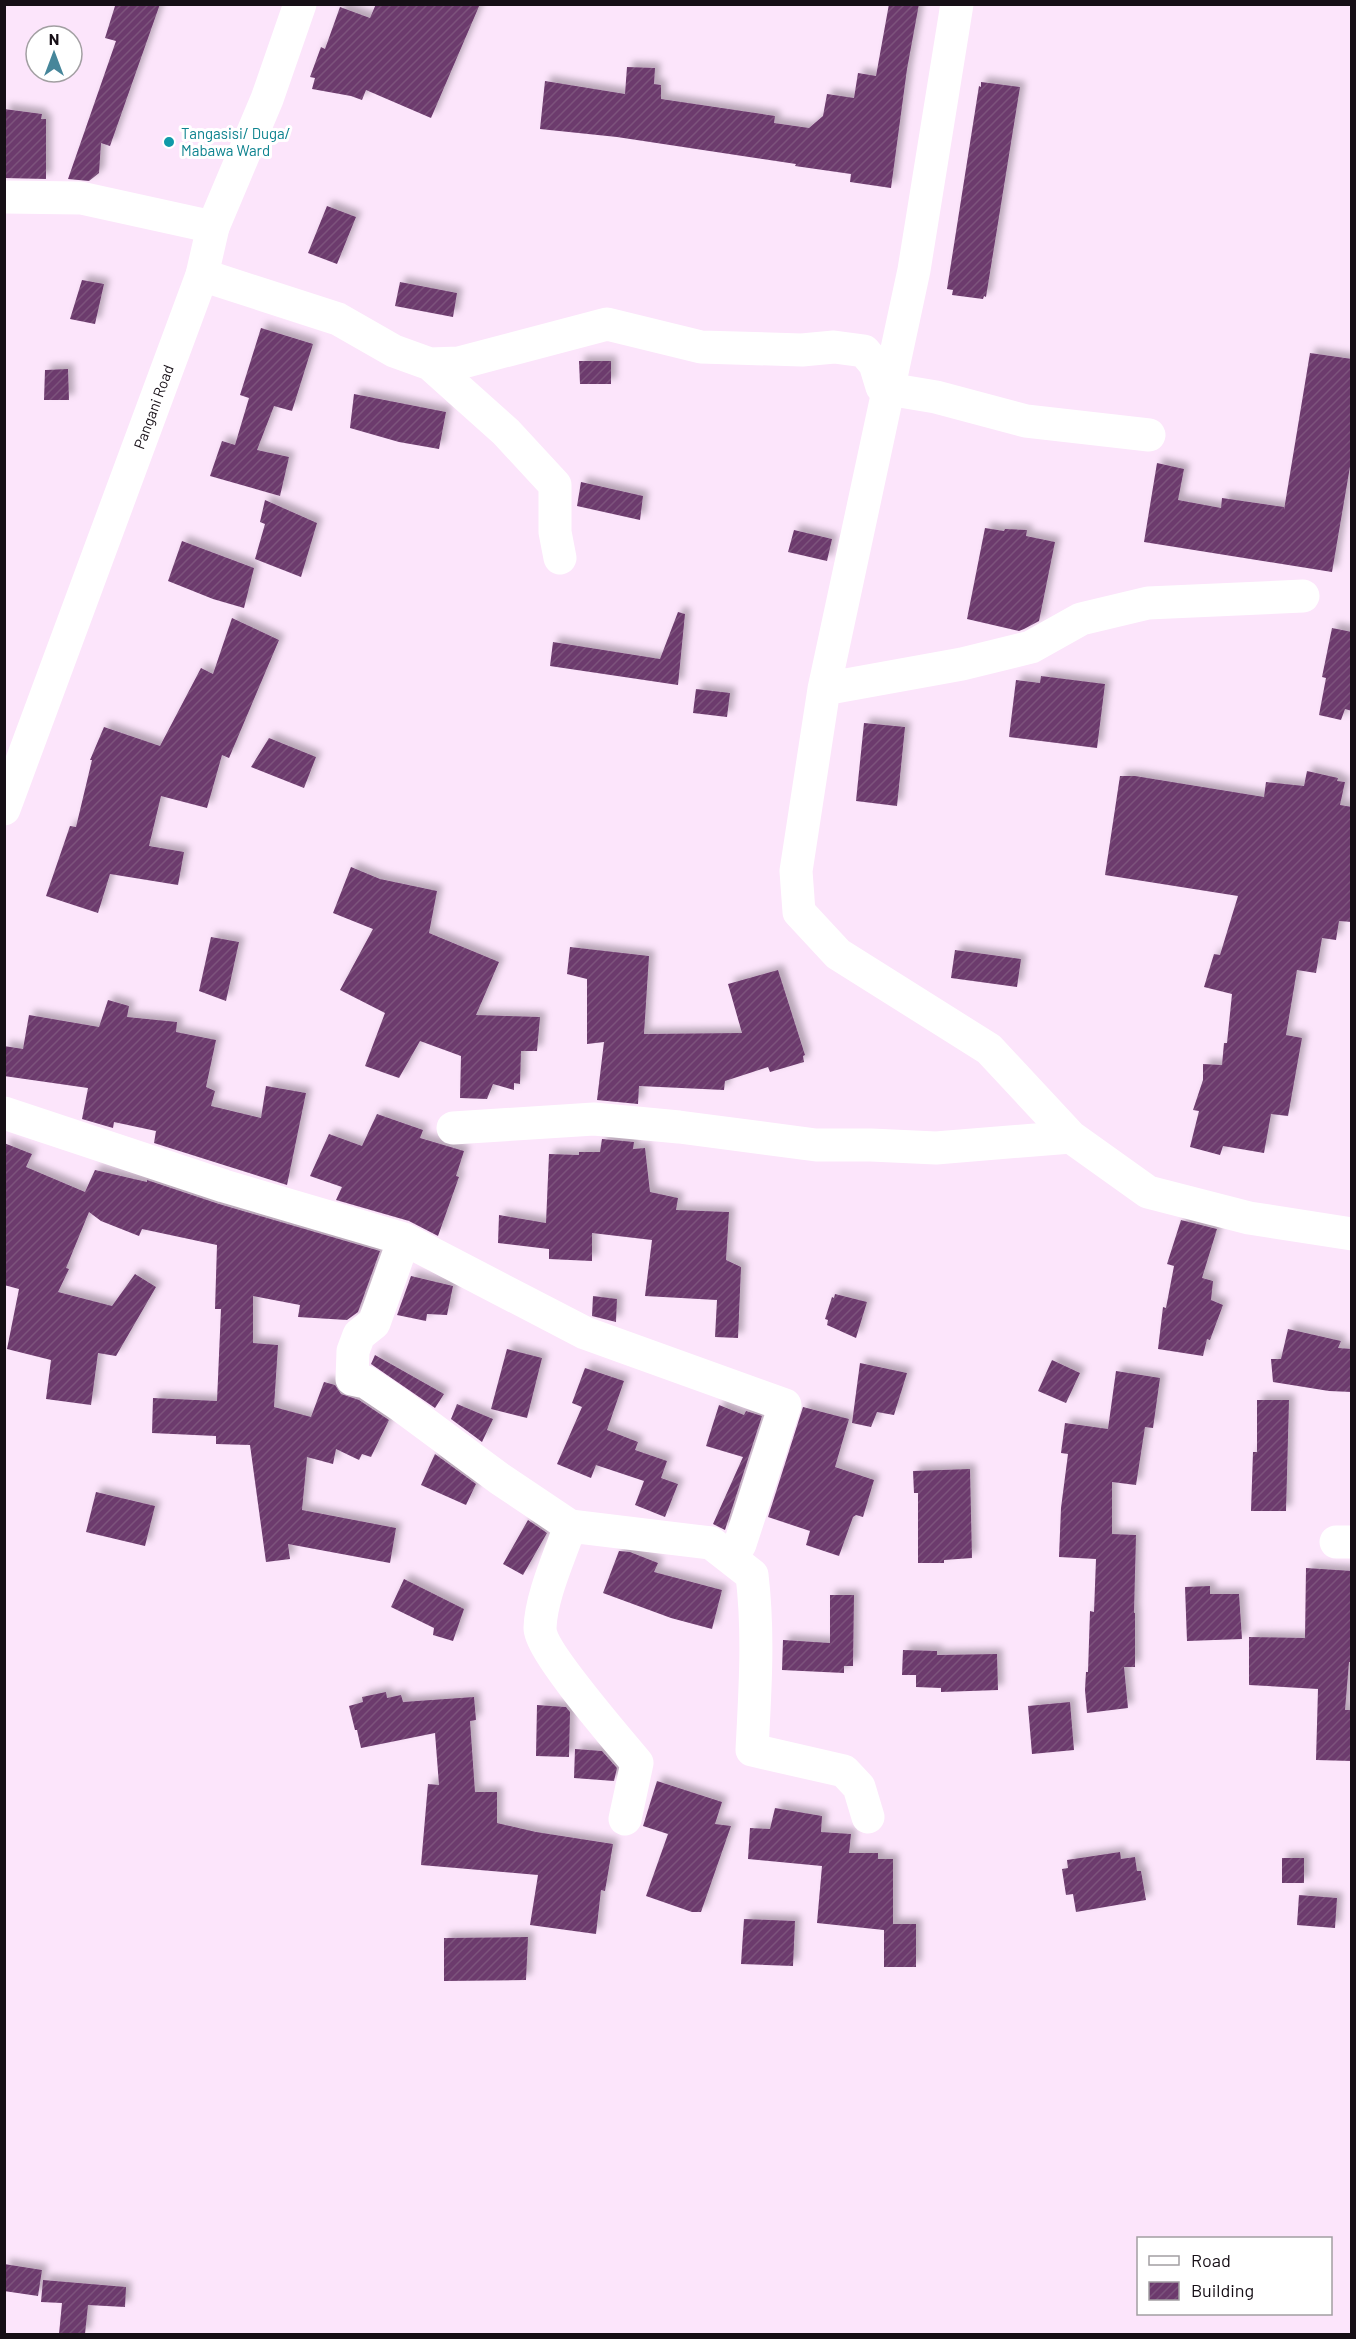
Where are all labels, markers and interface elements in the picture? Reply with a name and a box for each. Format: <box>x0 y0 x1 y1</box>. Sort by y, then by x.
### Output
north arrow <box>24 24 84 84</box>
text: N <box>49 29 59 48</box>
place label: Tangasisi/ Duga/ Mabawa Ward <box>181 124 291 159</box>
marker: Tangasisi/ Duga/ Mabawa Ward <box>162 135 176 149</box>
street label: Pangani Road <box>129 362 177 451</box>
legend <box>1137 2237 1332 2315</box>
text: Road <box>1191 2249 1231 2271</box>
text: Building <box>1191 2279 1254 2301</box>

